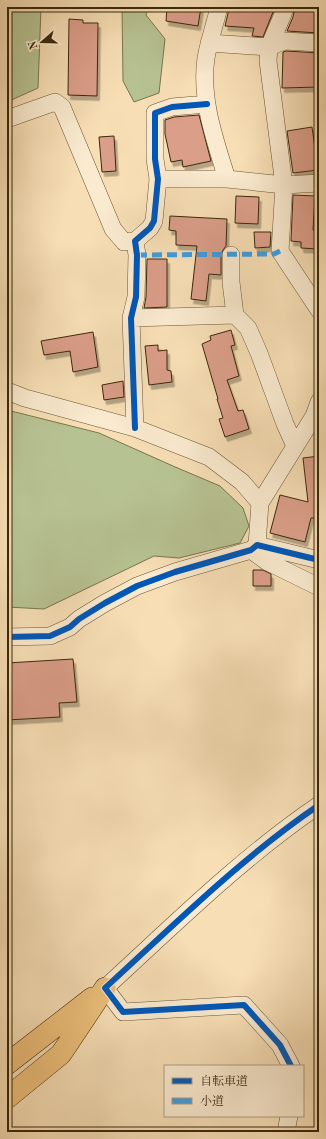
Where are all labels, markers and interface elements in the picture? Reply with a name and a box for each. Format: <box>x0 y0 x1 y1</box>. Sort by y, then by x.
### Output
north arrow <box>22 22 62 62</box>
text: N <box>27 39 41 51</box>
legend <box>164 1065 304 1117</box>
text: 自転車道 <box>200 1074 248 1088</box>
text: 小道 <box>200 1094 224 1108</box>

